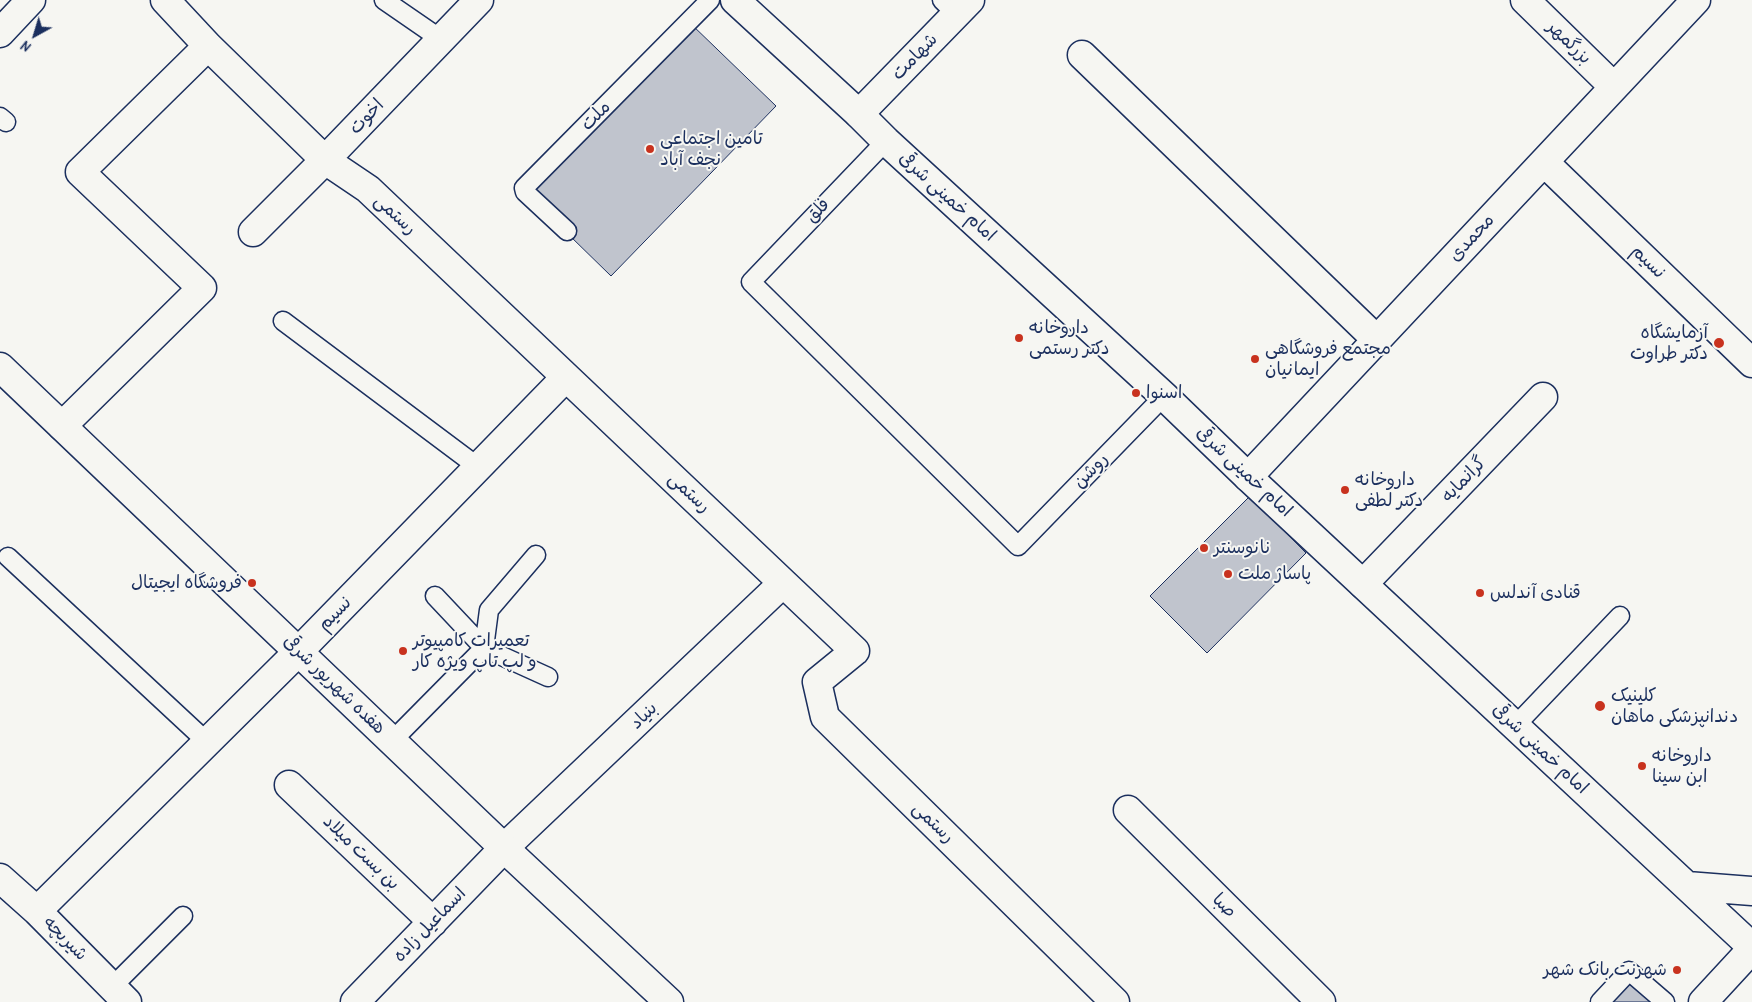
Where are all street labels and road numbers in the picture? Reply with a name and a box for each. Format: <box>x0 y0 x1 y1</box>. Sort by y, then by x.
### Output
street label: بزرگمهر <box>1542 17 1596 69</box>
street label: شهامت <box>888 29 942 85</box>
street label: اخوت <box>345 95 389 139</box>
street label: ملت <box>577 97 615 135</box>
street label: امام خمینی شرقی <box>894 148 1000 246</box>
street label: رستمی <box>369 190 421 240</box>
street label: فلق <box>801 194 835 228</box>
street label: محمدی <box>1445 210 1499 266</box>
street label: نسیم <box>1626 241 1670 283</box>
street label: امام خمینی شرقی <box>1191 422 1297 522</box>
street label: روشن <box>1069 449 1113 493</box>
street label: گرانمایه <box>1437 452 1491 508</box>
street label: رستمی <box>663 468 715 518</box>
street label: نسیم <box>314 592 356 636</box>
street label: هفده شهریور شرقی <box>278 631 390 739</box>
street label: بنیاد <box>626 698 662 734</box>
street label: امام خمینی شرقی <box>1487 699 1593 799</box>
street label: رستمی <box>908 798 958 848</box>
street label: بن بست میلاد <box>318 811 404 895</box>
street label: اسماعیل زاده <box>389 883 471 967</box>
street label: صبا <box>1207 889 1241 923</box>
street label: شیربچه <box>38 912 92 966</box>

